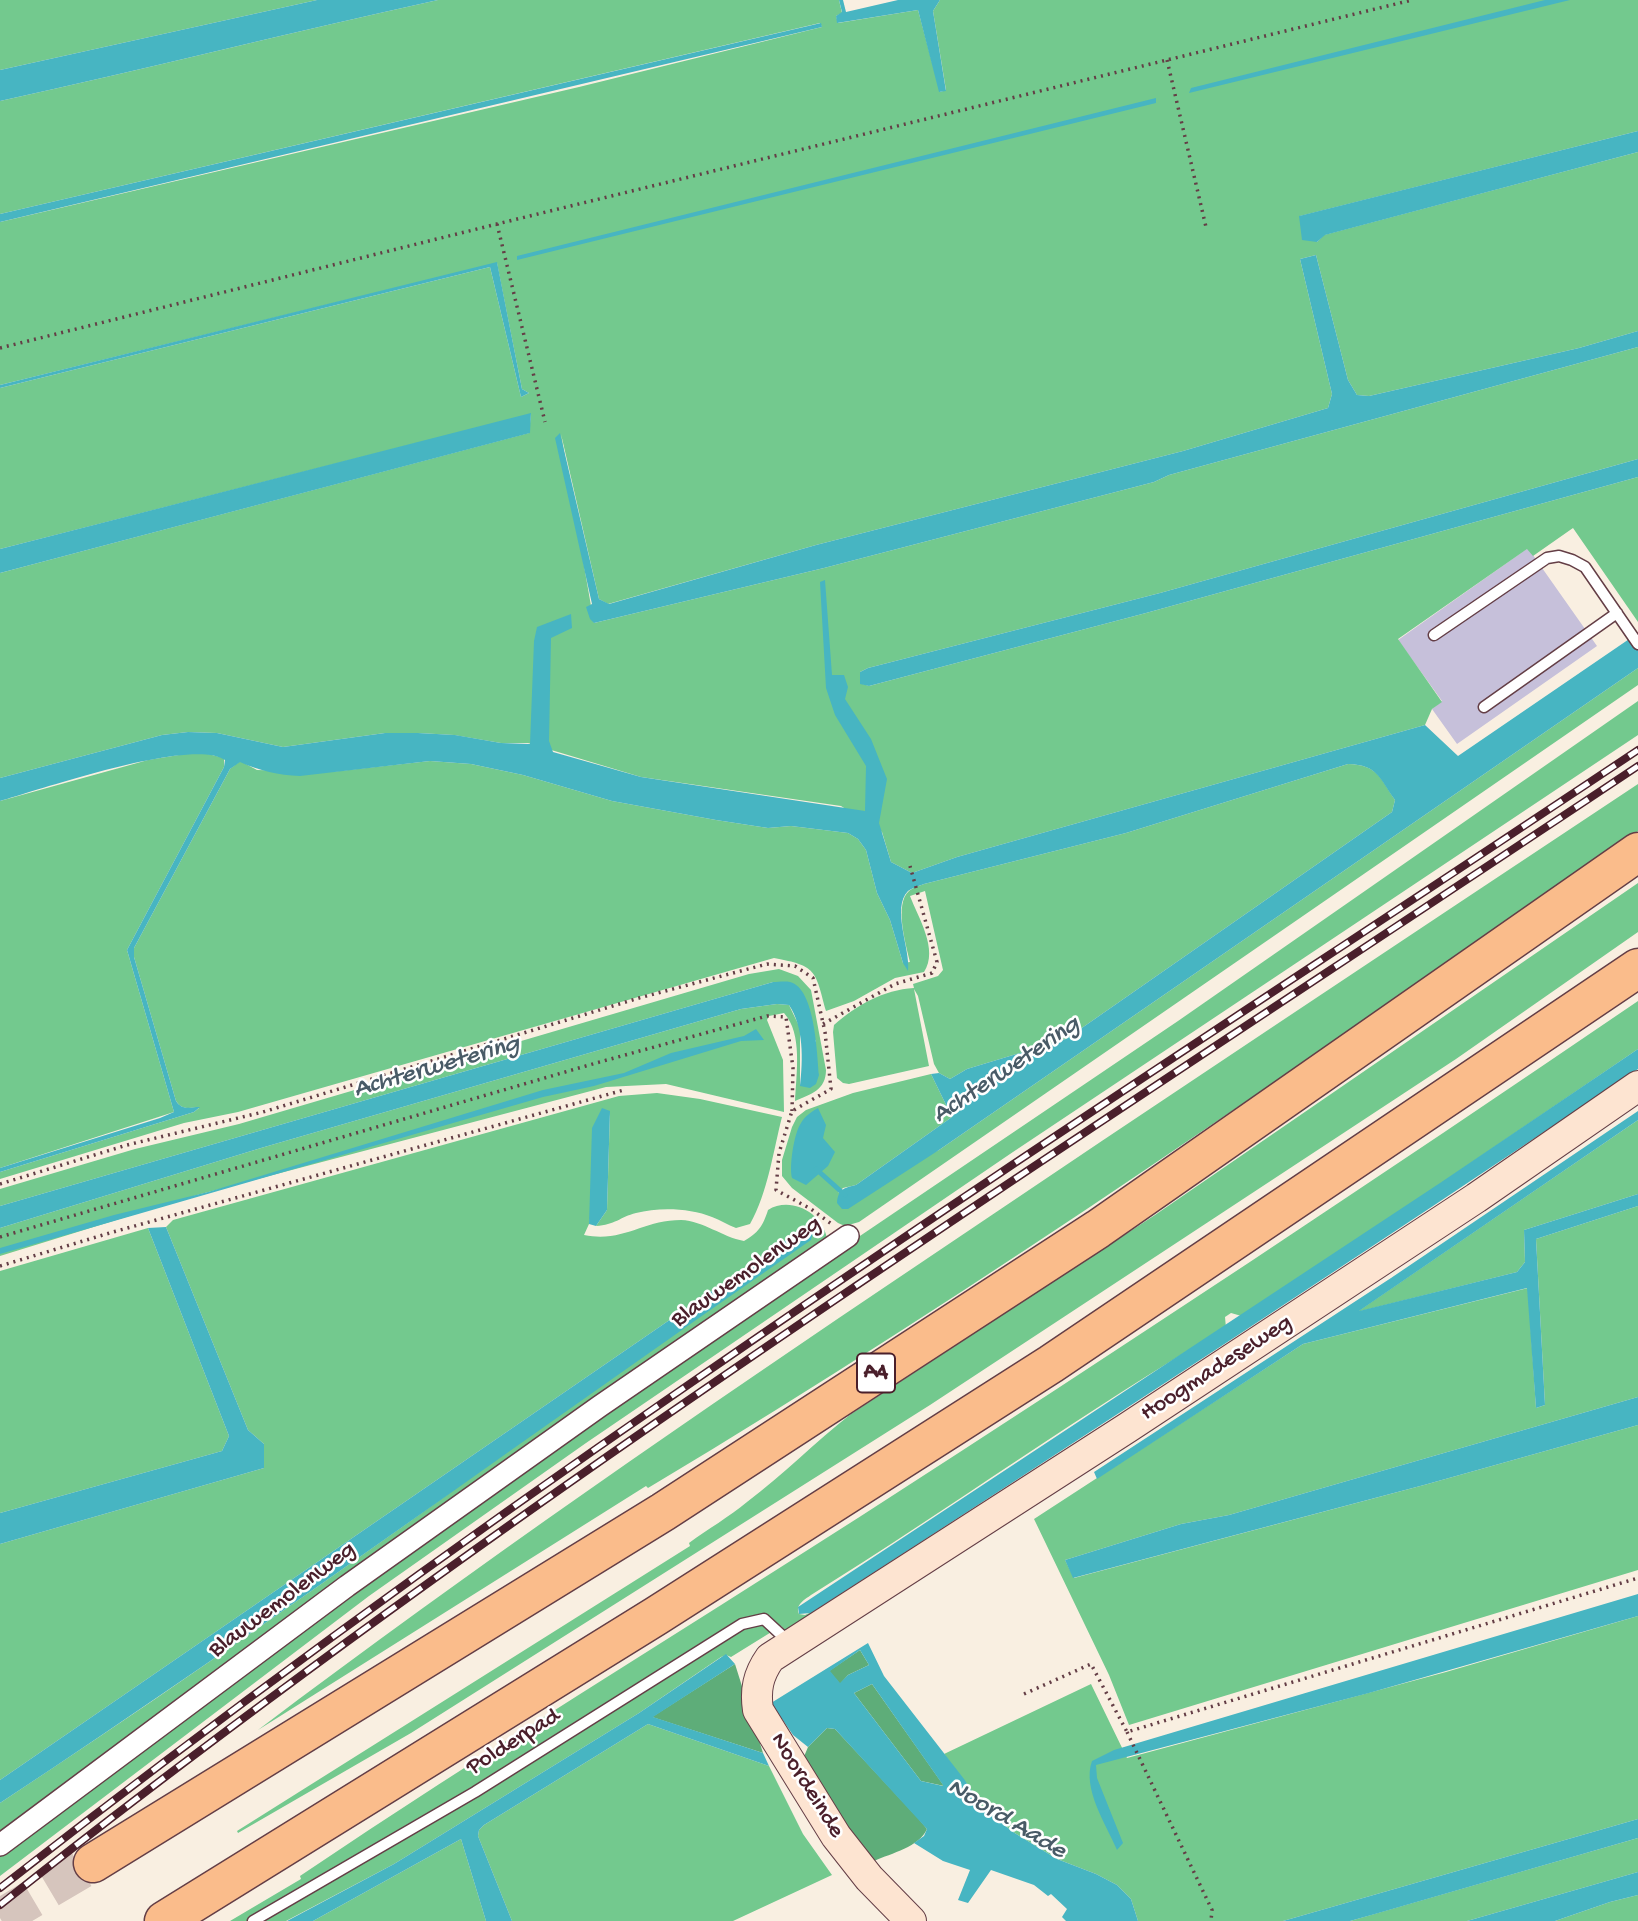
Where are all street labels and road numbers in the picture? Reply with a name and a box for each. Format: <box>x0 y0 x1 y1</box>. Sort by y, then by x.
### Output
street label: Blauwemolenweg <box>667 1211 827 1335</box>
street label: Hoogmadeseweg <box>1136 1309 1298 1429</box>
road number: A4 <box>857 1354 895 1392</box>
street label: Blauwemolenweg <box>204 1536 362 1666</box>
street label: Polderpad <box>462 1703 566 1783</box>
street label: Noordeinde <box>762 1728 850 1844</box>

